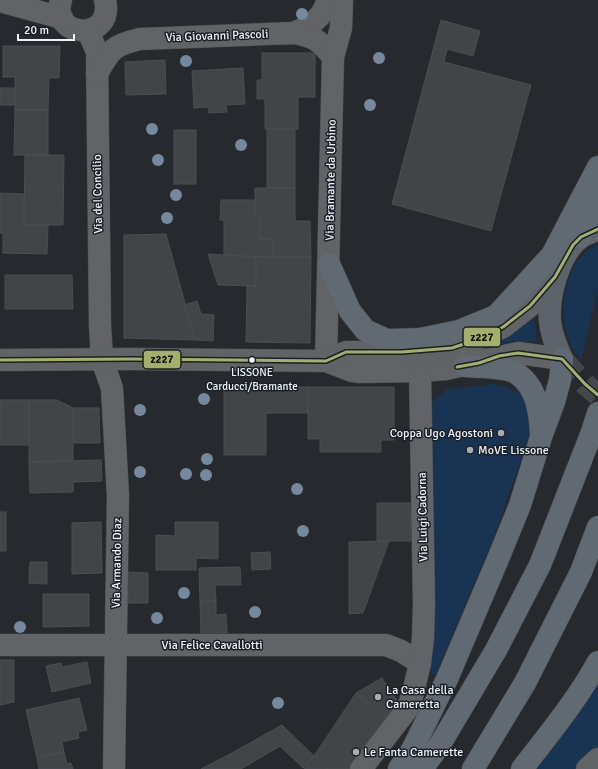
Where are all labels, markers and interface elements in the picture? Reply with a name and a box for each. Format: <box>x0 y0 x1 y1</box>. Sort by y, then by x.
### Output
scale bar <box>18 16 74 42</box>
text: 20 m <box>24 23 49 38</box>
street label: Via Giovanni Pascoli <box>165 27 269 45</box>
street label: Via Bramante da Urbino <box>322 119 340 241</box>
street label: Via del Concilio <box>90 154 106 234</box>
line badge: z227 <box>463 327 501 347</box>
text: z227 <box>471 331 493 344</box>
line badge: z227 <box>143 350 181 369</box>
text: z227 <box>151 353 173 366</box>
marker: LISSONE Carducci/Bramante <box>247 355 257 365</box>
place label: LISSONE Carducci/Bramante <box>206 366 298 393</box>
place label: Coppa Ugo Agostoni <box>390 426 493 441</box>
marker: Coppa Ugo Agostoni <box>496 428 506 438</box>
place label: MoVE Lissone <box>478 443 549 458</box>
marker: MoVE Lissone <box>465 445 475 455</box>
street label: Via Luigi Cadorna <box>415 472 431 562</box>
street label: Via Armando Diaz <box>109 518 125 608</box>
street label: Via Felice Cavallotti <box>161 638 263 653</box>
place label: La Casa della Cameretta <box>386 683 453 712</box>
marker: La Casa della Cameretta <box>373 692 383 702</box>
place label: Le Fanta Camerette <box>364 745 463 760</box>
marker: Le Fanta Camerette <box>351 747 361 757</box>

